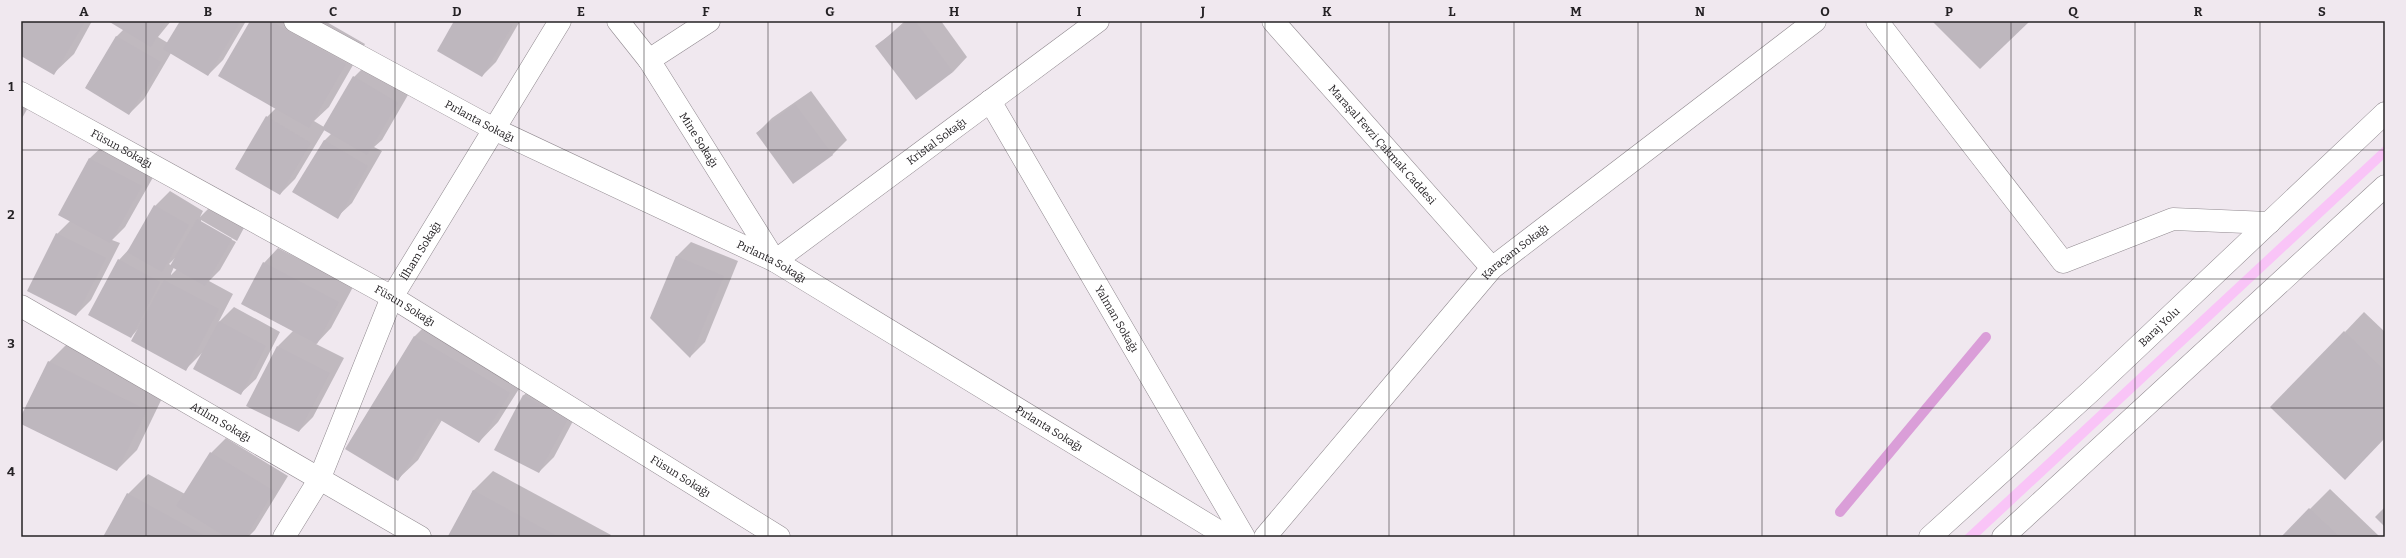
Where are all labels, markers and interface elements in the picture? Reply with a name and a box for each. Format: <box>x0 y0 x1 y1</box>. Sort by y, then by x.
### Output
text: A <box>79 4 89 19</box>
text: B <box>204 4 212 19</box>
text: C <box>329 4 337 19</box>
text: D <box>452 4 462 19</box>
text: E <box>577 4 585 19</box>
text: F <box>702 4 710 19</box>
text: G <box>825 4 835 19</box>
text: H <box>949 4 959 19</box>
text: I <box>1077 4 1082 19</box>
text: J <box>1200 4 1206 19</box>
text: K <box>1322 4 1332 19</box>
text: L <box>1448 4 1456 19</box>
text: M <box>1570 4 1582 19</box>
text: N <box>1695 4 1705 19</box>
text: O <box>1820 4 1830 19</box>
text: P <box>1945 4 1953 19</box>
text: Q <box>2068 4 2079 19</box>
text: R <box>2194 4 2203 19</box>
text: S <box>2318 4 2326 19</box>
text: 1 <box>8 79 14 94</box>
street label: Maraşal Fevzi Çakmak Caddesi <box>1326 82 1439 207</box>
street label: Pırlanta Sokağı <box>443 97 517 144</box>
street label: Mine Sokağı <box>677 110 721 170</box>
street label: Kristal Sokağı <box>904 115 969 167</box>
street label: Füsun Sokağı <box>89 126 155 171</box>
text: 2 <box>7 207 15 222</box>
street label: İlham Sokağı <box>396 218 443 283</box>
street label: Karaçam Sokağı <box>1479 220 1551 282</box>
street label: Pırlanta Sokağı <box>735 238 809 285</box>
street label: Füsun Sokağı <box>373 282 438 329</box>
street label: Yalman Sokağı <box>1092 283 1142 355</box>
street label: Baraj Yolu <box>2136 304 2182 349</box>
text: 3 <box>7 336 15 351</box>
street label: Atılım Sokağı <box>188 399 254 445</box>
street label: Pırlanta Sokağı <box>1013 403 1086 454</box>
street label: Füsun Sokağı <box>648 452 714 500</box>
text: 4 <box>7 464 15 479</box>

